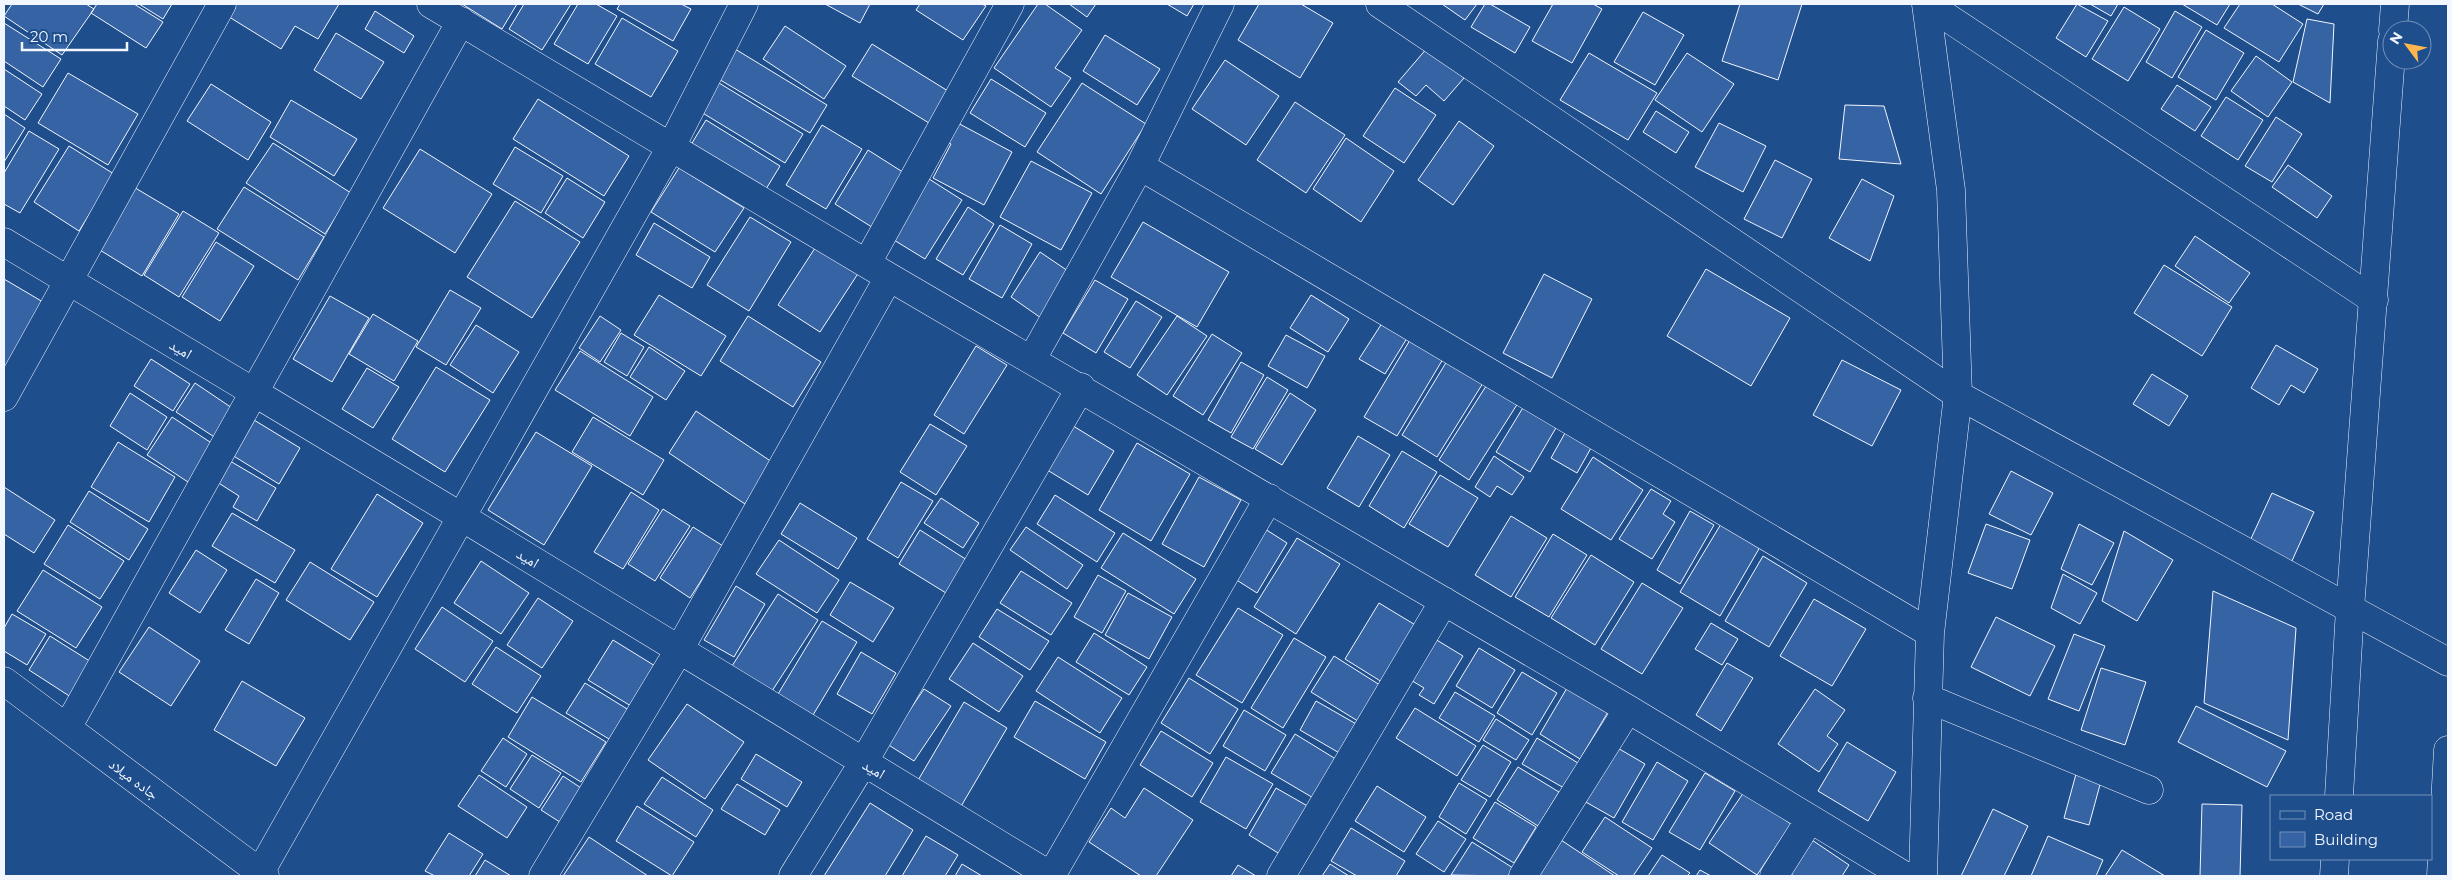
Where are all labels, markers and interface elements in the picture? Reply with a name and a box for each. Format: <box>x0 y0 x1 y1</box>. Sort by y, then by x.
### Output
scale bar <box>22 20 128 52</box>
north arrow <box>2382 20 2432 70</box>
text: 20 m <box>30 27 68 46</box>
text: N <box>2385 29 2407 48</box>
street label: امید <box>166 335 196 363</box>
street label: امید <box>513 544 543 572</box>
street label: جاده میلاد <box>105 754 163 804</box>
street label: امید <box>859 755 889 783</box>
legend <box>2270 795 2432 860</box>
text: Road <box>2314 805 2353 824</box>
text: Building <box>2314 830 2378 849</box>

